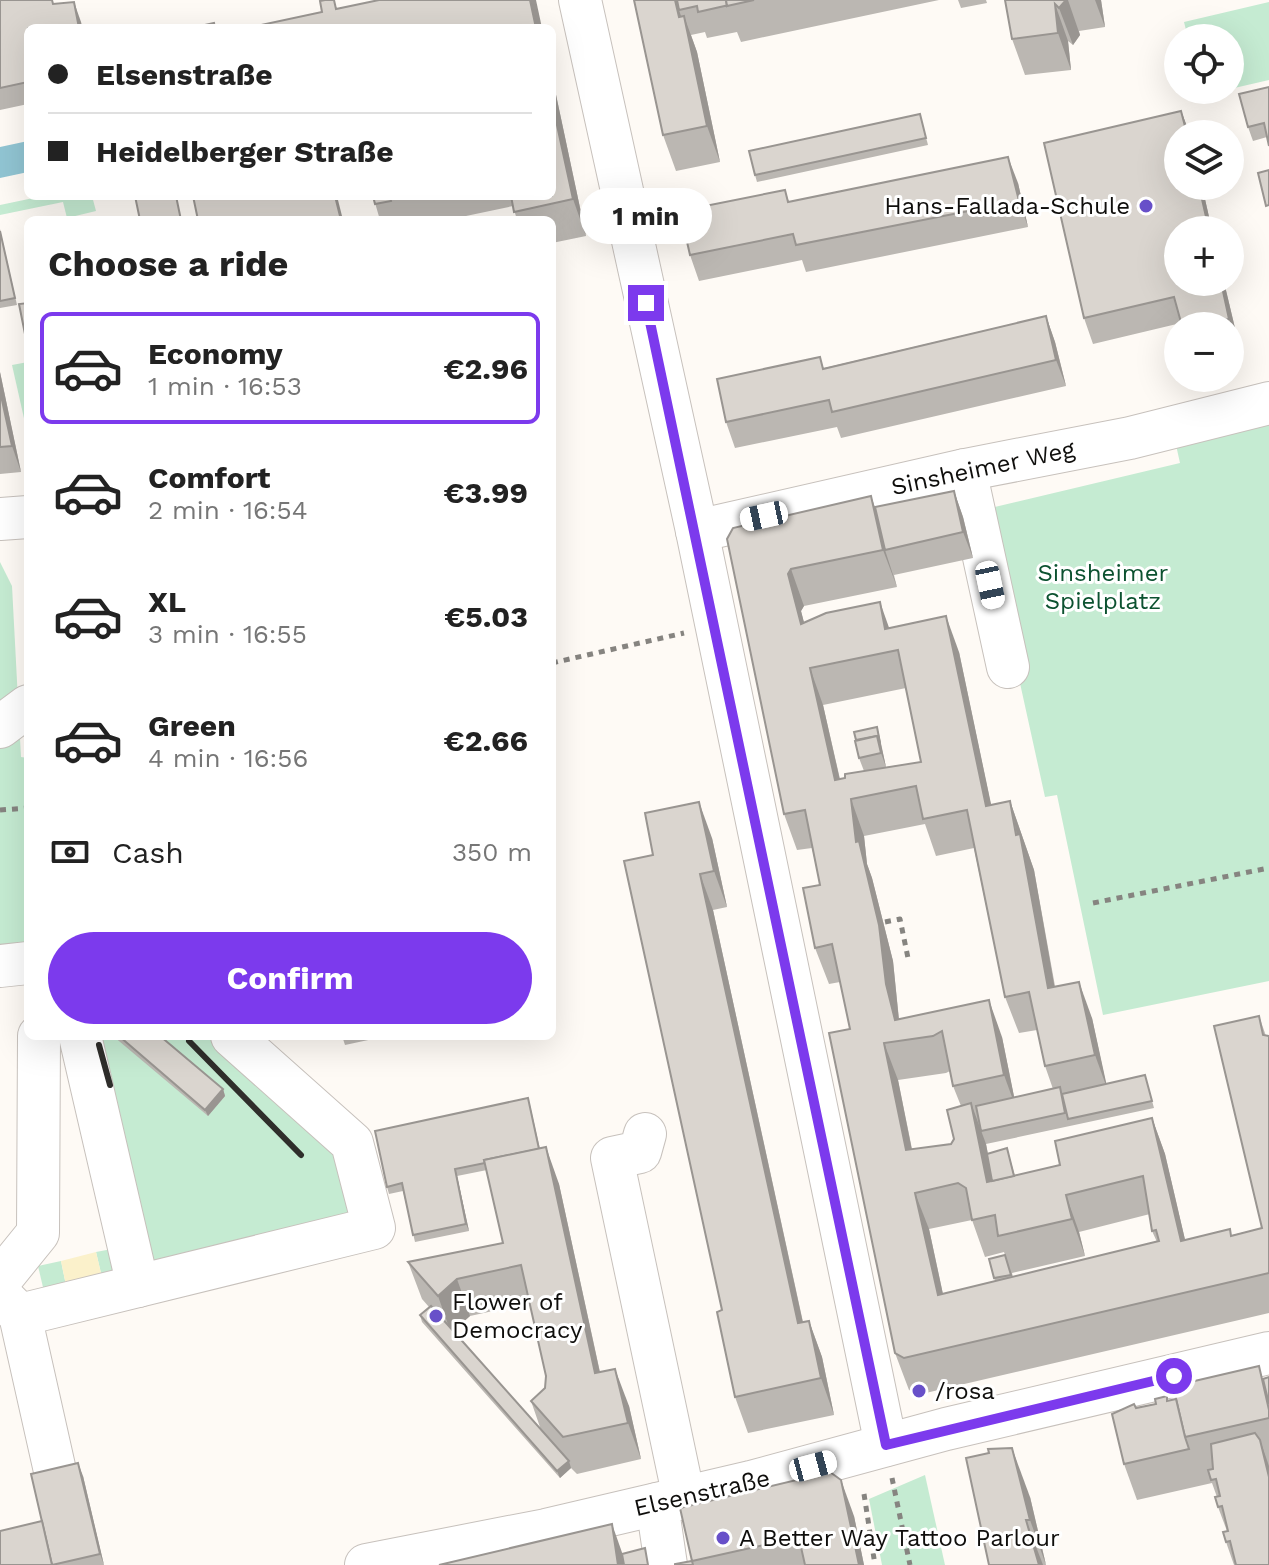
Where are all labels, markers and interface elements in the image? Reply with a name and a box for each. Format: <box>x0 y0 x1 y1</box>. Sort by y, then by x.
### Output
map controls <box>1164 24 1244 392</box>
button: locate <box>1164 24 1244 104</box>
text: Elsenstraße <box>96 57 273 92</box>
button: layers <box>1164 120 1244 200</box>
text: Heidelberger Straße <box>96 134 394 169</box>
callout: 1 min <box>580 187 712 243</box>
place label: Hans-Fallada-Schule <box>884 192 1130 220</box>
marker: Hans-Fallada-Schule <box>1137 197 1155 215</box>
text: 1 min <box>613 201 679 231</box>
button: + <box>1164 216 1244 296</box>
text: Choose a ride <box>48 243 288 285</box>
route end <box>628 285 664 321</box>
button: − <box>1164 312 1244 392</box>
icon: car <box>52 332 124 404</box>
text: Economy <box>148 336 283 371</box>
text: €2.96 <box>443 351 528 386</box>
text: 1 min · 16:53 <box>148 371 302 401</box>
street label: Sinsheimer Weg <box>889 435 1077 501</box>
icon: car <box>52 456 124 528</box>
text: Comfort <box>148 460 270 495</box>
text: €3.99 <box>443 475 528 510</box>
text: 2 min · 16:54 <box>148 495 308 525</box>
car <box>738 499 790 533</box>
car <box>973 559 1007 611</box>
park label: Sinsheimer Spielplatz <box>1038 559 1169 615</box>
icon: car <box>52 580 124 652</box>
text: XL <box>148 584 186 619</box>
text: €5.03 <box>444 599 528 634</box>
text: 3 min · 16:55 <box>148 619 307 649</box>
icon: car <box>52 704 124 776</box>
text: Green <box>148 708 236 743</box>
text: €2.66 <box>444 723 528 758</box>
text: 4 min · 16:56 <box>148 743 308 773</box>
icon: cash <box>48 830 92 874</box>
text: Cash <box>112 835 184 870</box>
text: 350 m <box>452 837 532 867</box>
button: Confirm <box>48 932 532 1024</box>
place label: Flower of Democracy <box>452 1288 583 1344</box>
marker: Flower of Democracy <box>427 1307 445 1325</box>
route start <box>1156 1358 1192 1394</box>
place label: /rosa <box>935 1377 995 1405</box>
marker: /rosa <box>910 1382 928 1400</box>
car <box>787 1448 839 1484</box>
street label: Elsenstraße <box>631 1464 773 1522</box>
place label: A Better Way Tattoo Parlour <box>739 1524 1060 1552</box>
marker: A Better Way Tattoo Parlour <box>714 1529 732 1547</box>

